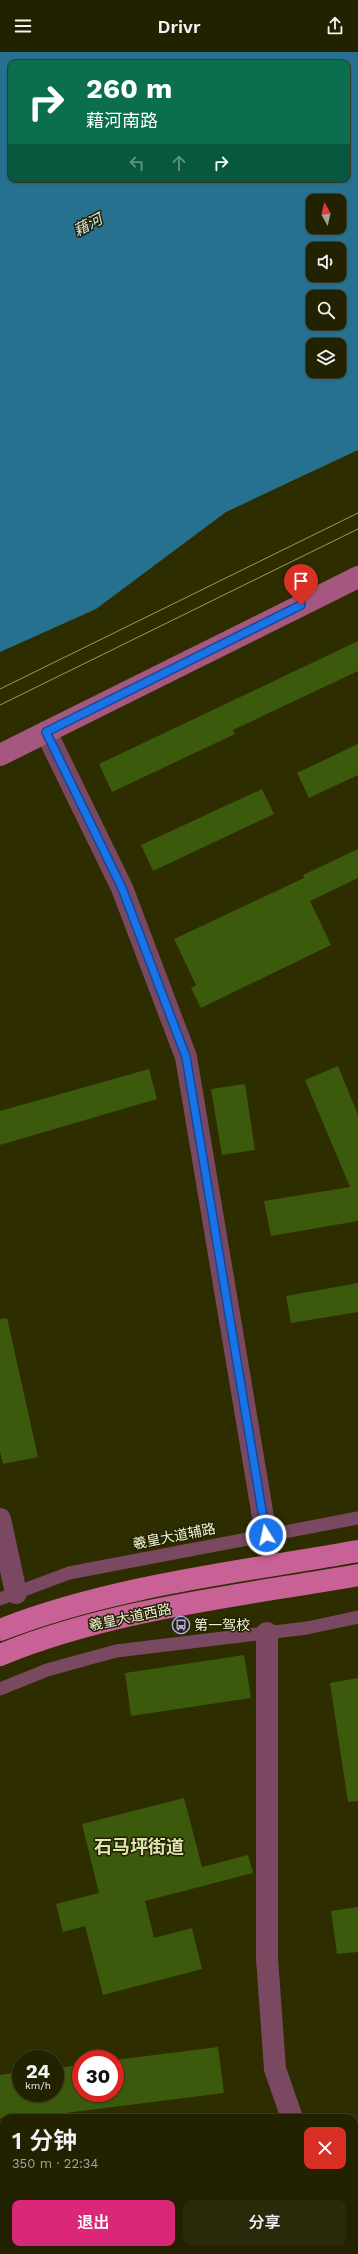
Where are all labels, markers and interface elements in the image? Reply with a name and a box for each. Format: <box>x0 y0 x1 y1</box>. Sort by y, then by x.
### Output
icon: menu <box>12 15 34 37</box>
icon: share <box>324 15 346 37</box>
text: Drivr <box>158 16 200 37</box>
text: 260 m <box>86 72 172 105</box>
icon: right <box>20 76 72 128</box>
text: 藉河南路 <box>86 110 158 131</box>
icon: left <box>126 152 148 174</box>
icon: ahead <box>168 152 190 174</box>
icon: right <box>210 152 232 174</box>
north arrow <box>306 194 346 234</box>
map controls <box>306 194 346 378</box>
water label: 藉河 <box>71 209 108 240</box>
button: sound <box>306 242 346 282</box>
button: search <box>306 290 346 330</box>
button: layers <box>306 338 346 378</box>
pin <box>284 564 318 605</box>
icon: arrive <box>290 570 312 592</box>
position arrow <box>245 1514 287 1556</box>
street label: 羲皇大道辅路 <box>131 1520 217 1552</box>
street label: 羲皇大道西路 <box>87 1600 173 1634</box>
bus stop icon: 第一驾校 <box>171 1615 191 1635</box>
place label: 第一驾校 <box>194 1617 250 1633</box>
district label: 石马坪街道 <box>94 1836 184 1857</box>
speed limit sign: 30 <box>72 2050 124 2102</box>
text: 24 <box>26 2059 50 2083</box>
text: km/h <box>25 2080 51 2091</box>
text: 1 分钟 <box>12 2127 77 2155</box>
button: close <box>304 2127 346 2169</box>
text: 350 m · 22:34 <box>12 2156 98 2171</box>
button: 退出 <box>12 2200 175 2246</box>
button: 分享 <box>183 2200 346 2246</box>

